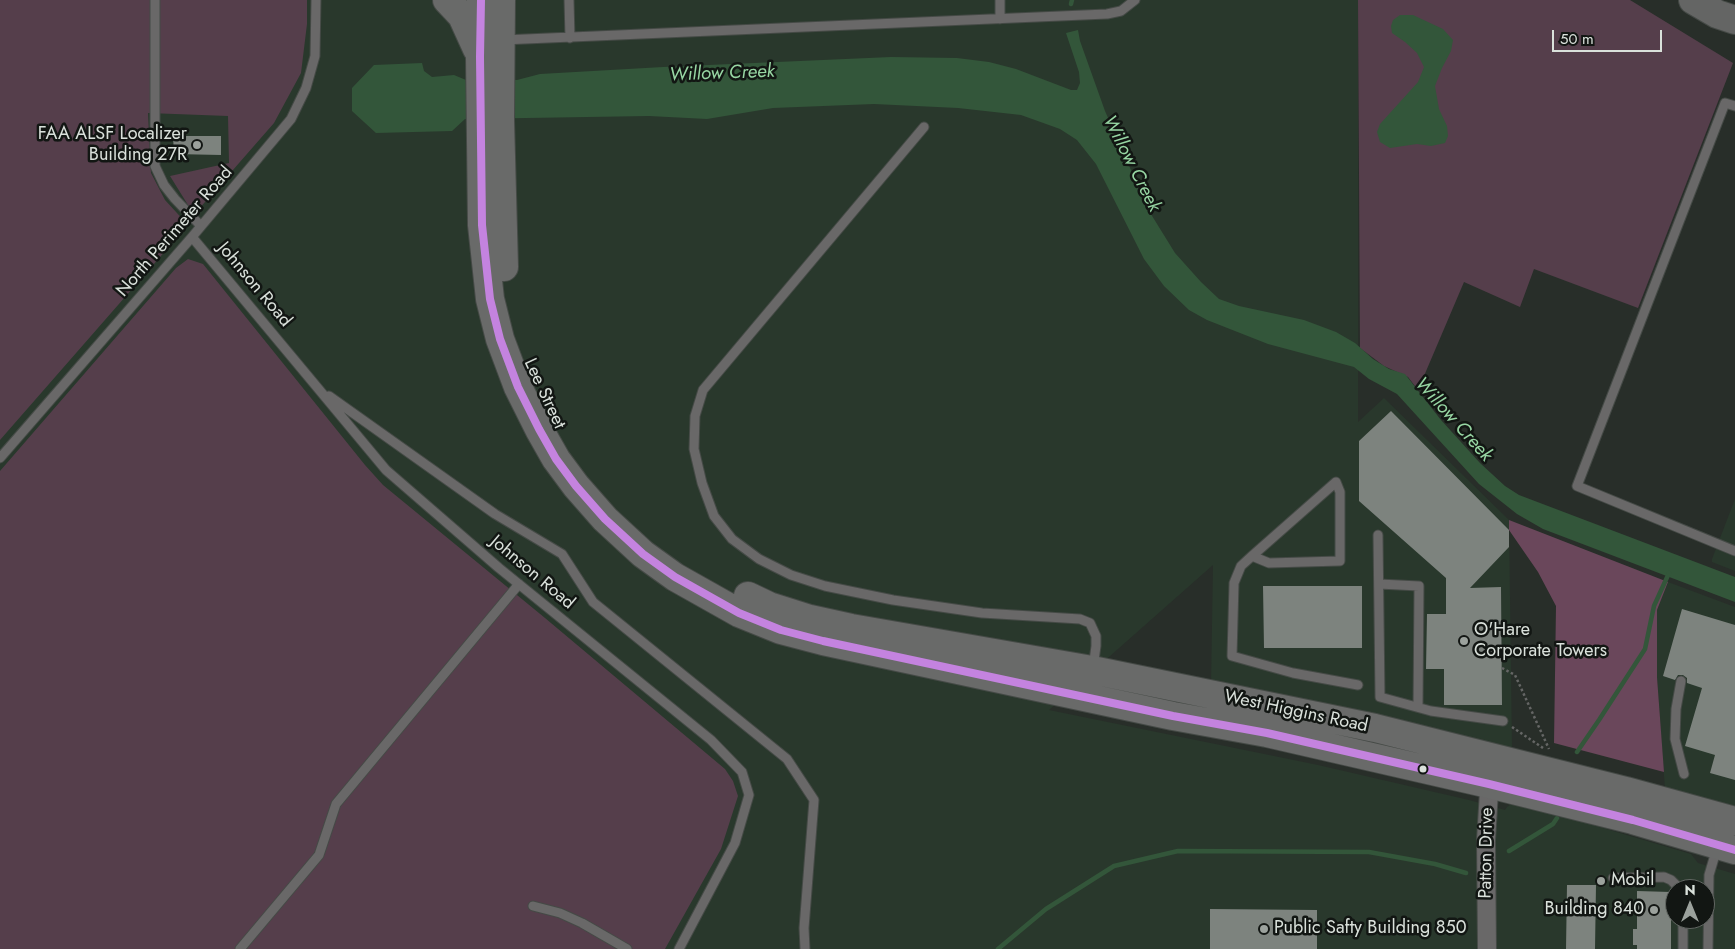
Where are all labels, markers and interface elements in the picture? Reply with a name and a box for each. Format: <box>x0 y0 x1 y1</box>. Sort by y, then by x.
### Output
scale bar <box>1555 20 1665 52</box>
text: 50 m <box>1560 28 1594 50</box>
water label: Willow Creek <box>669 61 775 87</box>
water label: Willow Creek <box>1097 112 1165 216</box>
place label: FAA ALSF Localizer Building 27R <box>38 124 187 166</box>
marker: FAA ALSF Localizer Building 27R <box>191 139 203 151</box>
street label: North Perimeter Road <box>112 162 238 302</box>
street label: Johnson Road <box>212 238 296 332</box>
street label: Lee Street <box>518 355 570 433</box>
water label: Willow Creek <box>1409 373 1497 467</box>
street label: Johnson Road <box>485 531 579 615</box>
place label: O'Hare Corporate Towers <box>1474 620 1607 662</box>
marker: O'Hare Corporate Towers <box>1458 635 1470 647</box>
street label: West Higgins Road <box>1222 686 1370 738</box>
unlabelled marker <box>1418 764 1428 774</box>
street label: Patton Drive <box>1475 807 1499 899</box>
place label: Mobil <box>1611 870 1654 892</box>
marker: Mobil <box>1595 875 1607 887</box>
north arrow <box>1665 879 1715 929</box>
text: N <box>1684 880 1696 900</box>
place label: Building 840 <box>1545 899 1644 921</box>
marker: Building 840 <box>1648 904 1660 916</box>
place label: Public Safty Building 850 <box>1274 918 1466 940</box>
marker: Public Safty Building 850 <box>1258 923 1270 935</box>

